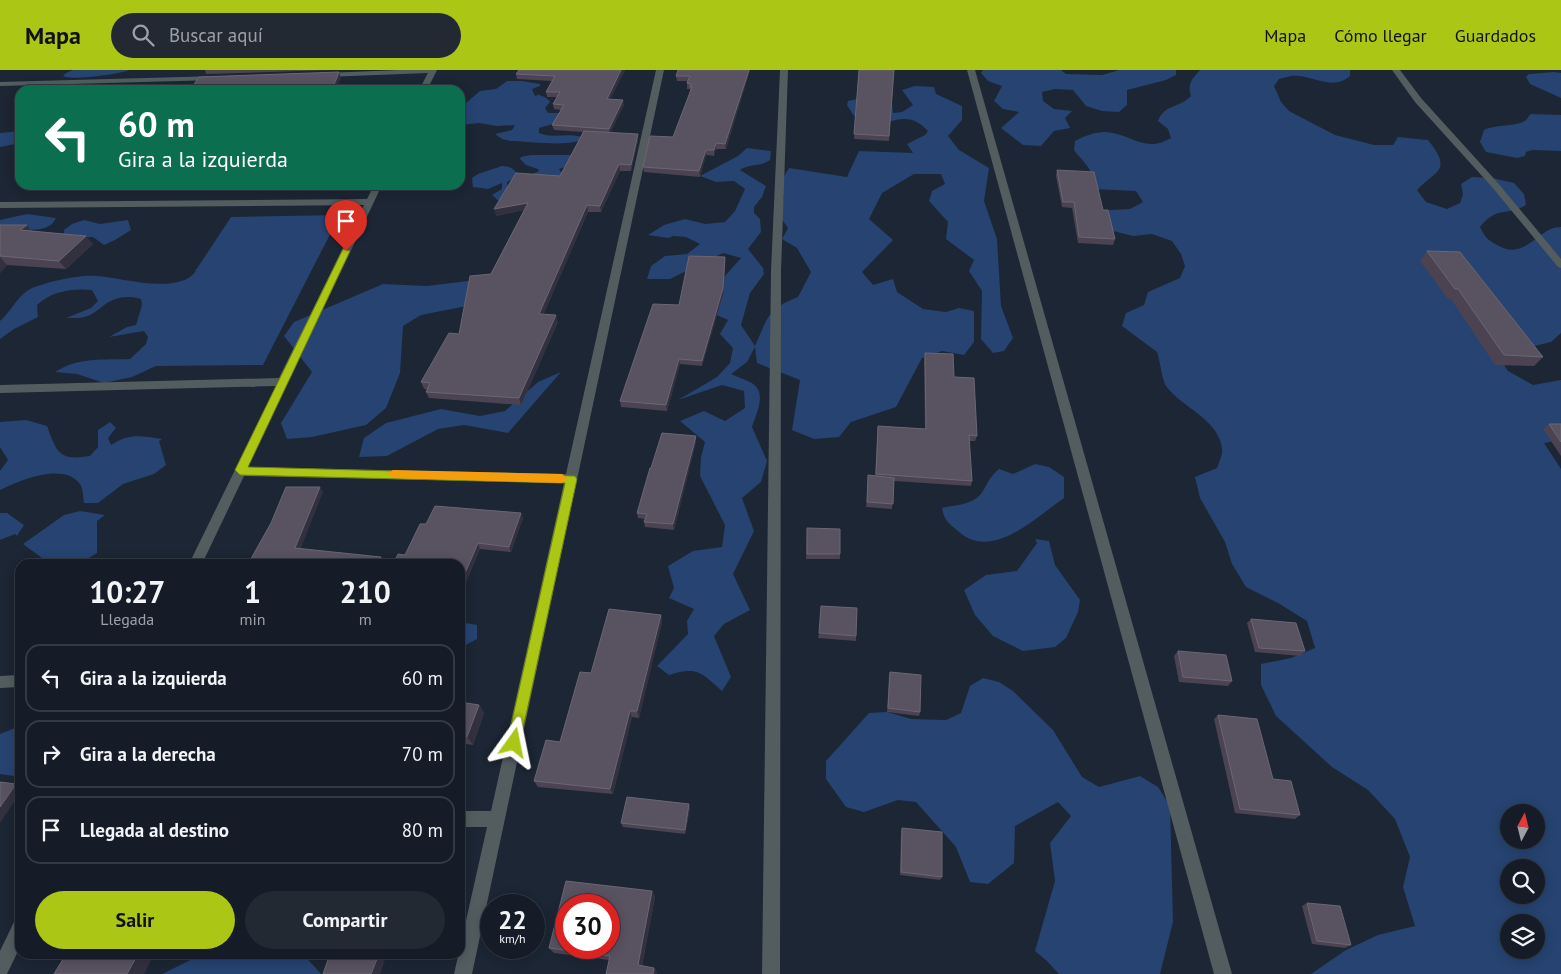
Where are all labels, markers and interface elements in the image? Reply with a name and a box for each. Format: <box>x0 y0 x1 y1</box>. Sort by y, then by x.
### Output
search box <box>111 13 461 58</box>
text: Mapa <box>25 20 81 51</box>
icon: search <box>129 21 157 49</box>
text: Buscar aquí <box>169 23 263 47</box>
text: Mapa <box>1264 24 1306 47</box>
text: Cómo llegar <box>1334 24 1427 47</box>
text: Guardados <box>1455 24 1536 47</box>
text: 60 m <box>118 101 195 147</box>
icon: left <box>35 105 100 170</box>
text: Gira a la izquierda <box>118 145 288 173</box>
pin <box>325 200 367 251</box>
icon: arrive <box>332 207 360 235</box>
text: 10:27 <box>89 572 165 611</box>
text: 1 <box>244 572 261 611</box>
text: 210 <box>340 572 391 611</box>
text: Llegada <box>100 609 154 629</box>
text: min <box>240 609 266 629</box>
text: m <box>359 609 372 629</box>
icon: left <box>37 664 65 692</box>
text: Gira a la izquierda <box>80 666 227 690</box>
text: 60 m <box>402 666 443 690</box>
position arrow <box>487 716 539 768</box>
icon: right <box>37 740 65 768</box>
text: Gira a la derecha <box>80 742 216 766</box>
text: 70 m <box>402 742 443 766</box>
north arrow <box>1500 804 1545 849</box>
map controls <box>1500 804 1545 959</box>
icon: arrive <box>37 816 65 844</box>
text: Llegada al destino <box>80 818 229 842</box>
text: 80 m <box>402 818 443 842</box>
button: search <box>1500 859 1545 904</box>
button: Salir <box>35 891 235 949</box>
button: Compartir <box>245 891 445 949</box>
speed limit sign: 30 <box>555 894 620 959</box>
text: 22 <box>498 904 527 936</box>
button: layers <box>1500 914 1545 959</box>
text: km/h <box>499 931 526 946</box>

